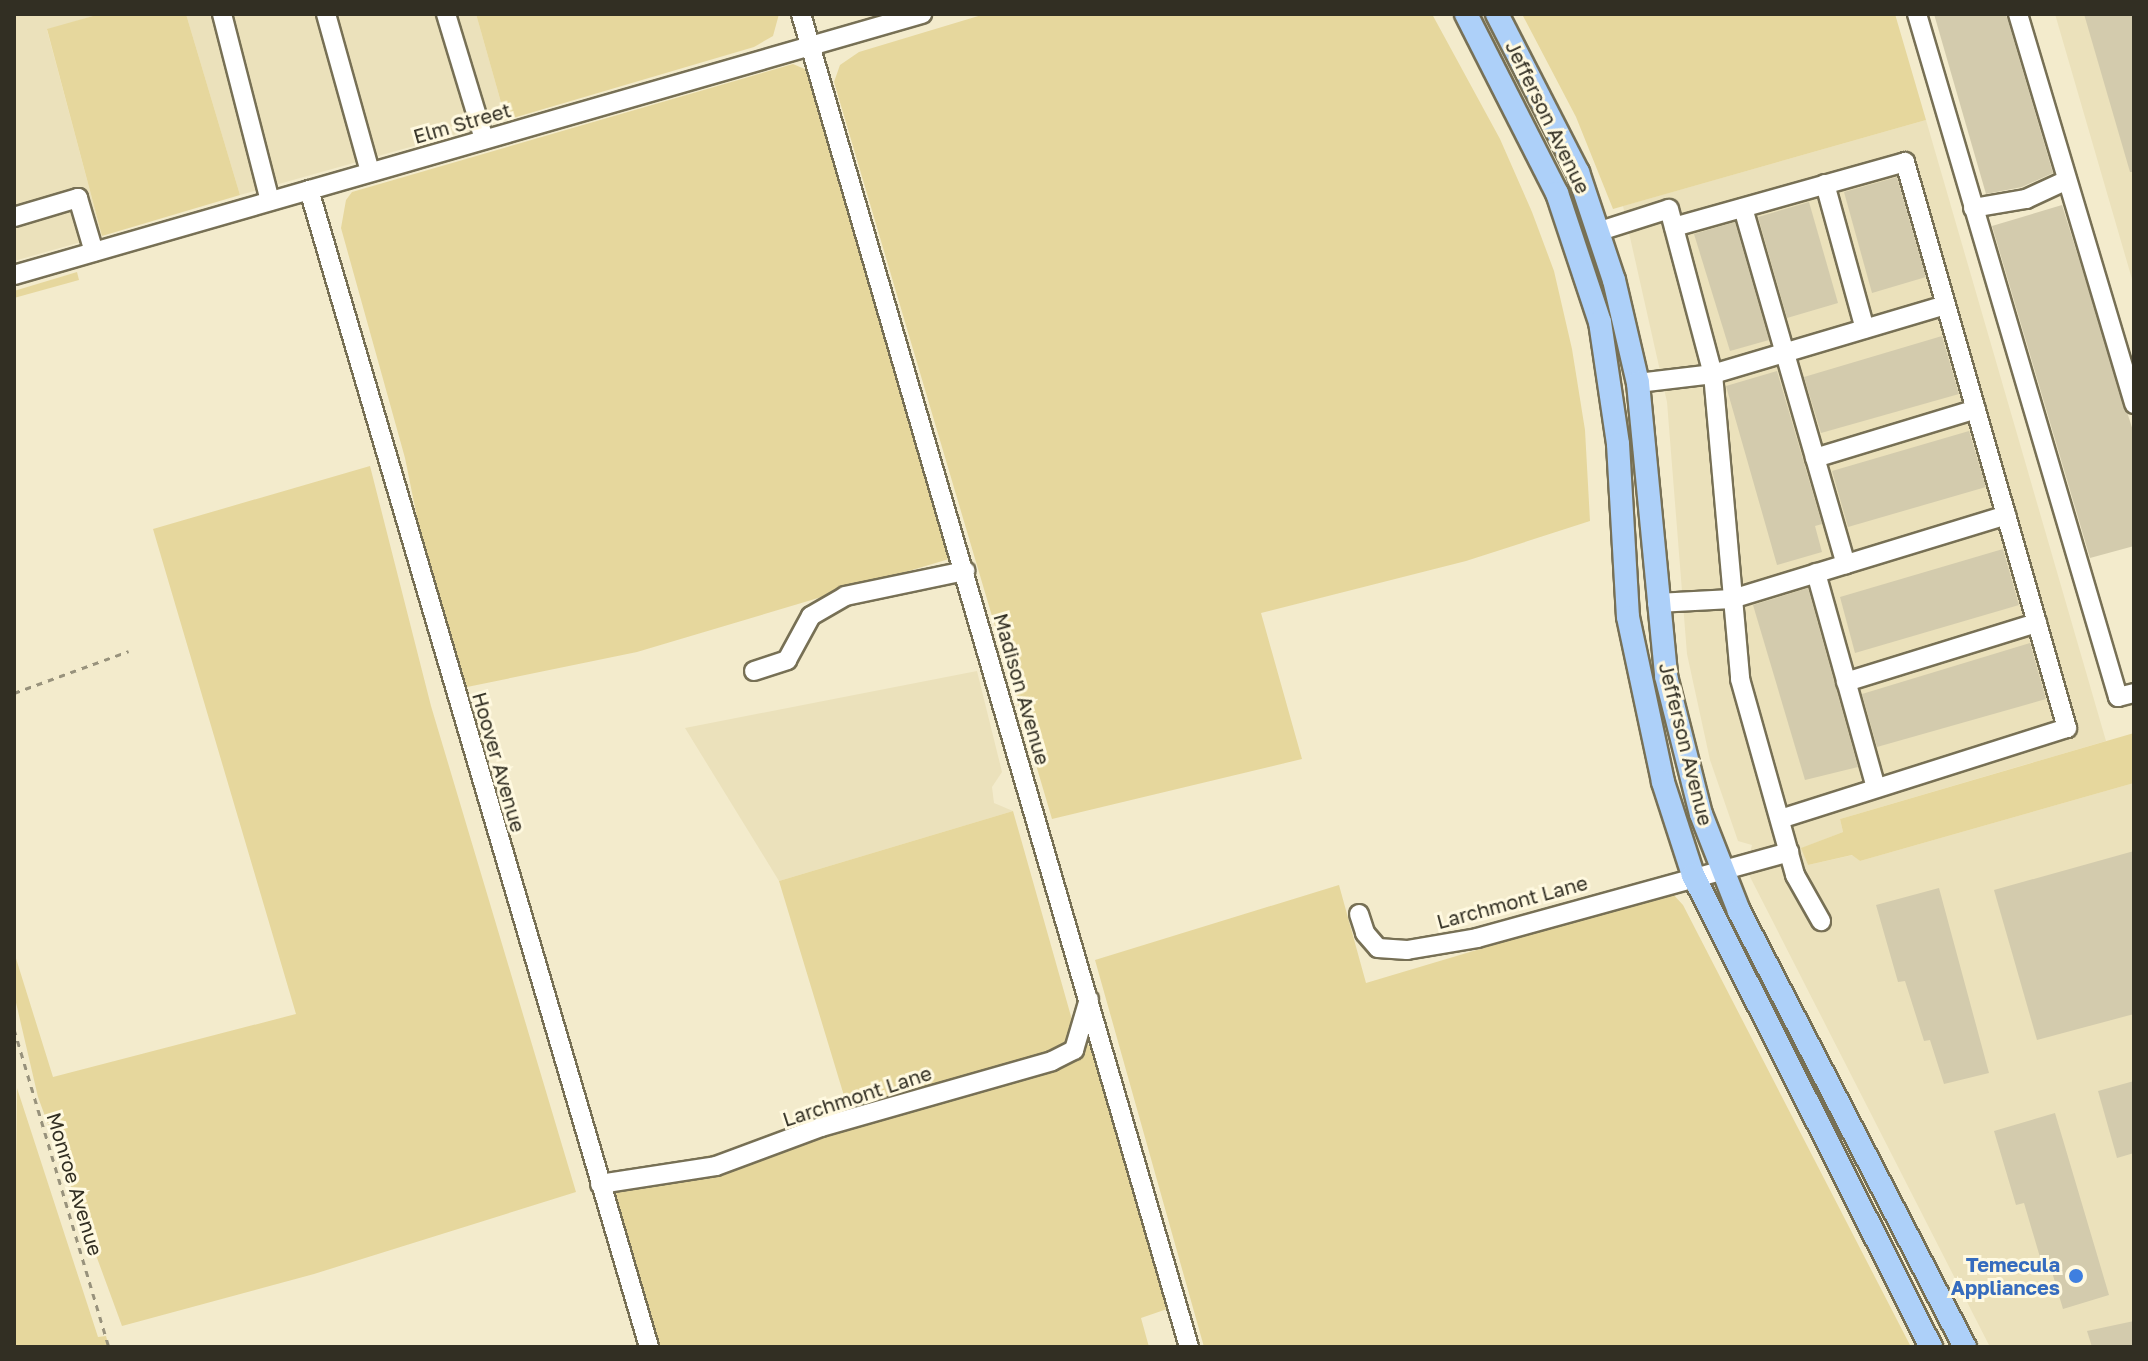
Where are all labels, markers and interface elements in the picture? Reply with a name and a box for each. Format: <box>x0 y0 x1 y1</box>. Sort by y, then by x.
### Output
street label: Jefferson Avenue <box>1501 37 1595 197</box>
street label: Elm Street <box>410 98 514 148</box>
street label: Madison Avenue <box>989 610 1055 768</box>
street label: Jefferson Avenue <box>1654 660 1718 828</box>
street label: Hoover Avenue <box>468 689 530 835</box>
street label: Larchmont Lane <box>1434 870 1590 934</box>
street label: Larchmont Lane <box>779 1061 935 1131</box>
street label: Monroe Avenue <box>42 1110 108 1258</box>
place label: Temecula Appliances <box>1951 1252 2060 1299</box>
marker: Temecula Appliances <box>2067 1267 2085 1285</box>

